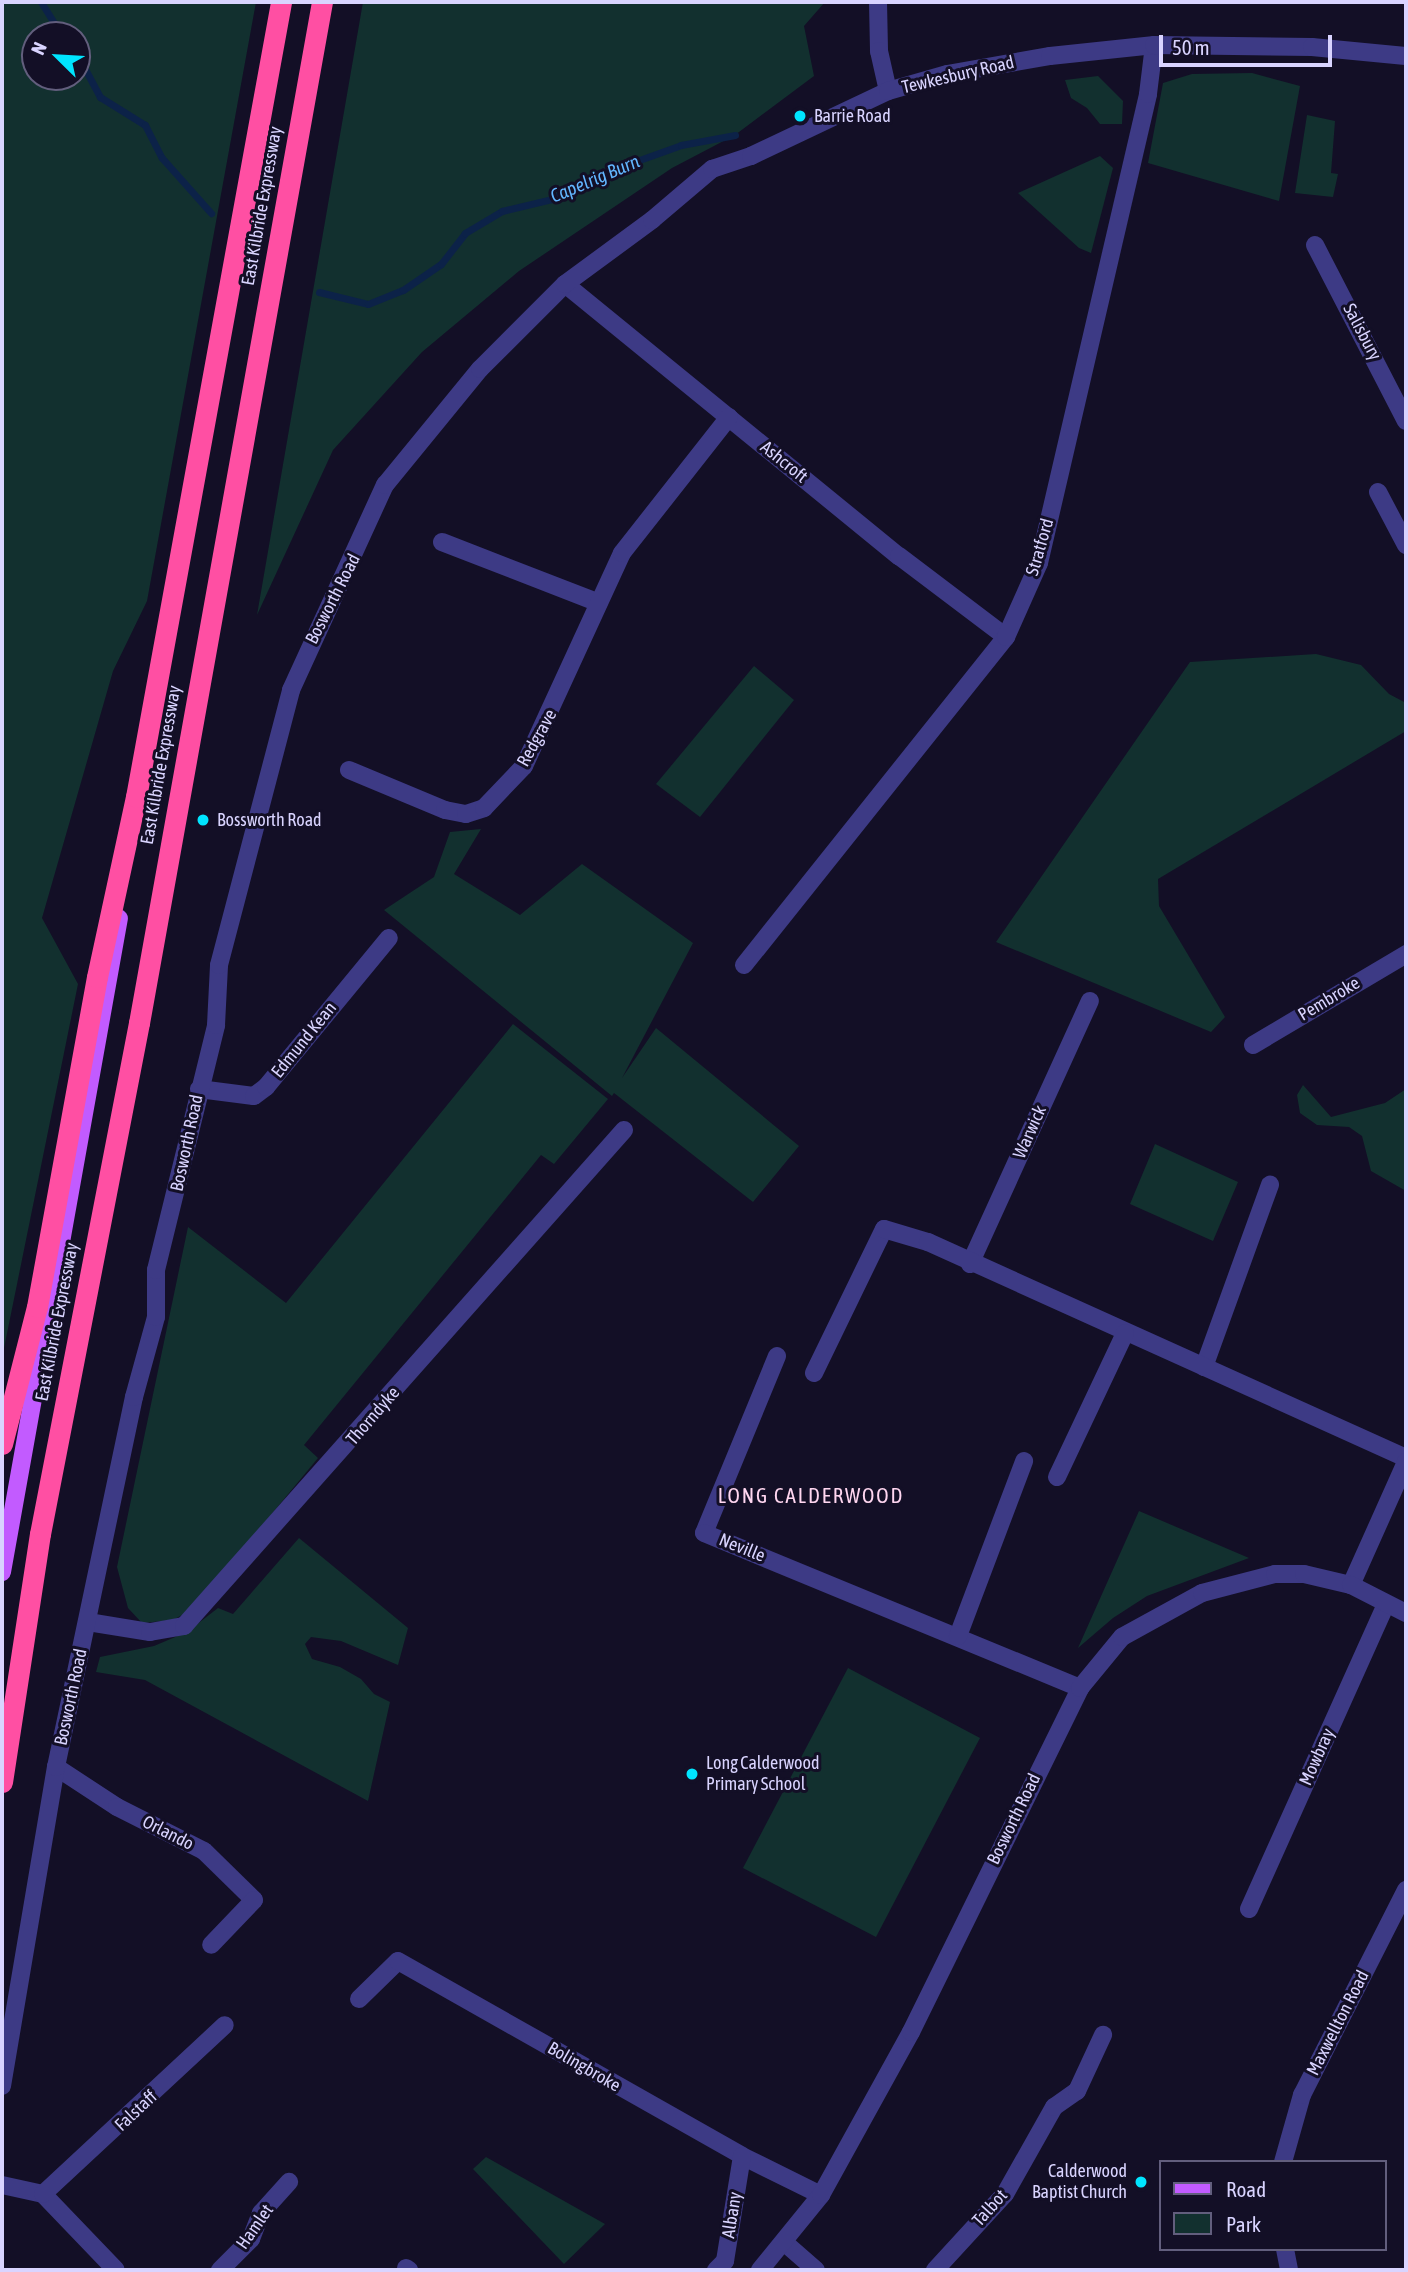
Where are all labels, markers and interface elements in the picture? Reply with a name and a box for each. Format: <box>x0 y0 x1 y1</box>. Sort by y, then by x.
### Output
north arrow <box>21 21 91 91</box>
scale bar <box>1163 21 1336 65</box>
text: 50 m <box>1172 35 1210 59</box>
text: N <box>26 39 51 58</box>
street label: Tewkesbury Road <box>900 52 1016 98</box>
place label: Barrie Road <box>814 105 891 127</box>
marker: Barrie Road <box>792 108 808 124</box>
street label: East Kilbride Expressway <box>237 125 287 287</box>
water label: Capelrig Burn <box>547 150 643 208</box>
street label: Salisbury <box>1338 300 1386 364</box>
street label: Ashcroft <box>756 436 812 488</box>
street label: Stratford <box>1022 516 1058 578</box>
street label: Bosworth Road <box>301 550 365 648</box>
street label: East Kilbride Expressway <box>136 684 186 846</box>
street label: Redgrave <box>513 706 561 770</box>
place label: Bossworth Road <box>217 809 322 831</box>
marker: Bossworth Road <box>195 812 211 828</box>
street label: Pembroke <box>1294 972 1364 1026</box>
street label: Edmund Kean <box>267 998 341 1082</box>
street label: Bosworth Road <box>166 1093 208 1193</box>
street label: Warwick <box>1009 1102 1051 1162</box>
street label: East Kilbride Expressway <box>31 1241 83 1403</box>
street label: Thorndyke <box>342 1382 404 1450</box>
district label: LONG CALDERWOOD <box>720 1482 902 1508</box>
street label: Neville <box>716 1529 768 1567</box>
street label: Bosworth Road <box>50 1647 92 1747</box>
street label: Mowbray <box>1295 1725 1339 1789</box>
place label: Long Calderwood Primary School <box>706 1753 819 1796</box>
marker: Long Calderwood Primary School <box>684 1766 700 1782</box>
street label: Bosworth Road <box>983 1770 1045 1868</box>
street label: Orlando <box>139 1811 197 1855</box>
street label: Maxwellton Road <box>1302 1967 1374 2079</box>
street label: Bolingbroke <box>544 2038 624 2096</box>
street label: Falstaff <box>110 2086 162 2136</box>
legend <box>1160 2160 1387 2251</box>
place label: Calderwood Baptist Church <box>1032 2161 1127 2204</box>
marker: Calderwood Baptist Church <box>1133 2174 1149 2190</box>
text: Road <box>1226 2177 1266 2201</box>
street label: Talbot <box>968 2185 1012 2231</box>
street label: Albany <box>718 2190 746 2240</box>
street label: Hamlet <box>232 2200 278 2254</box>
text: Park <box>1226 2212 1261 2236</box>

